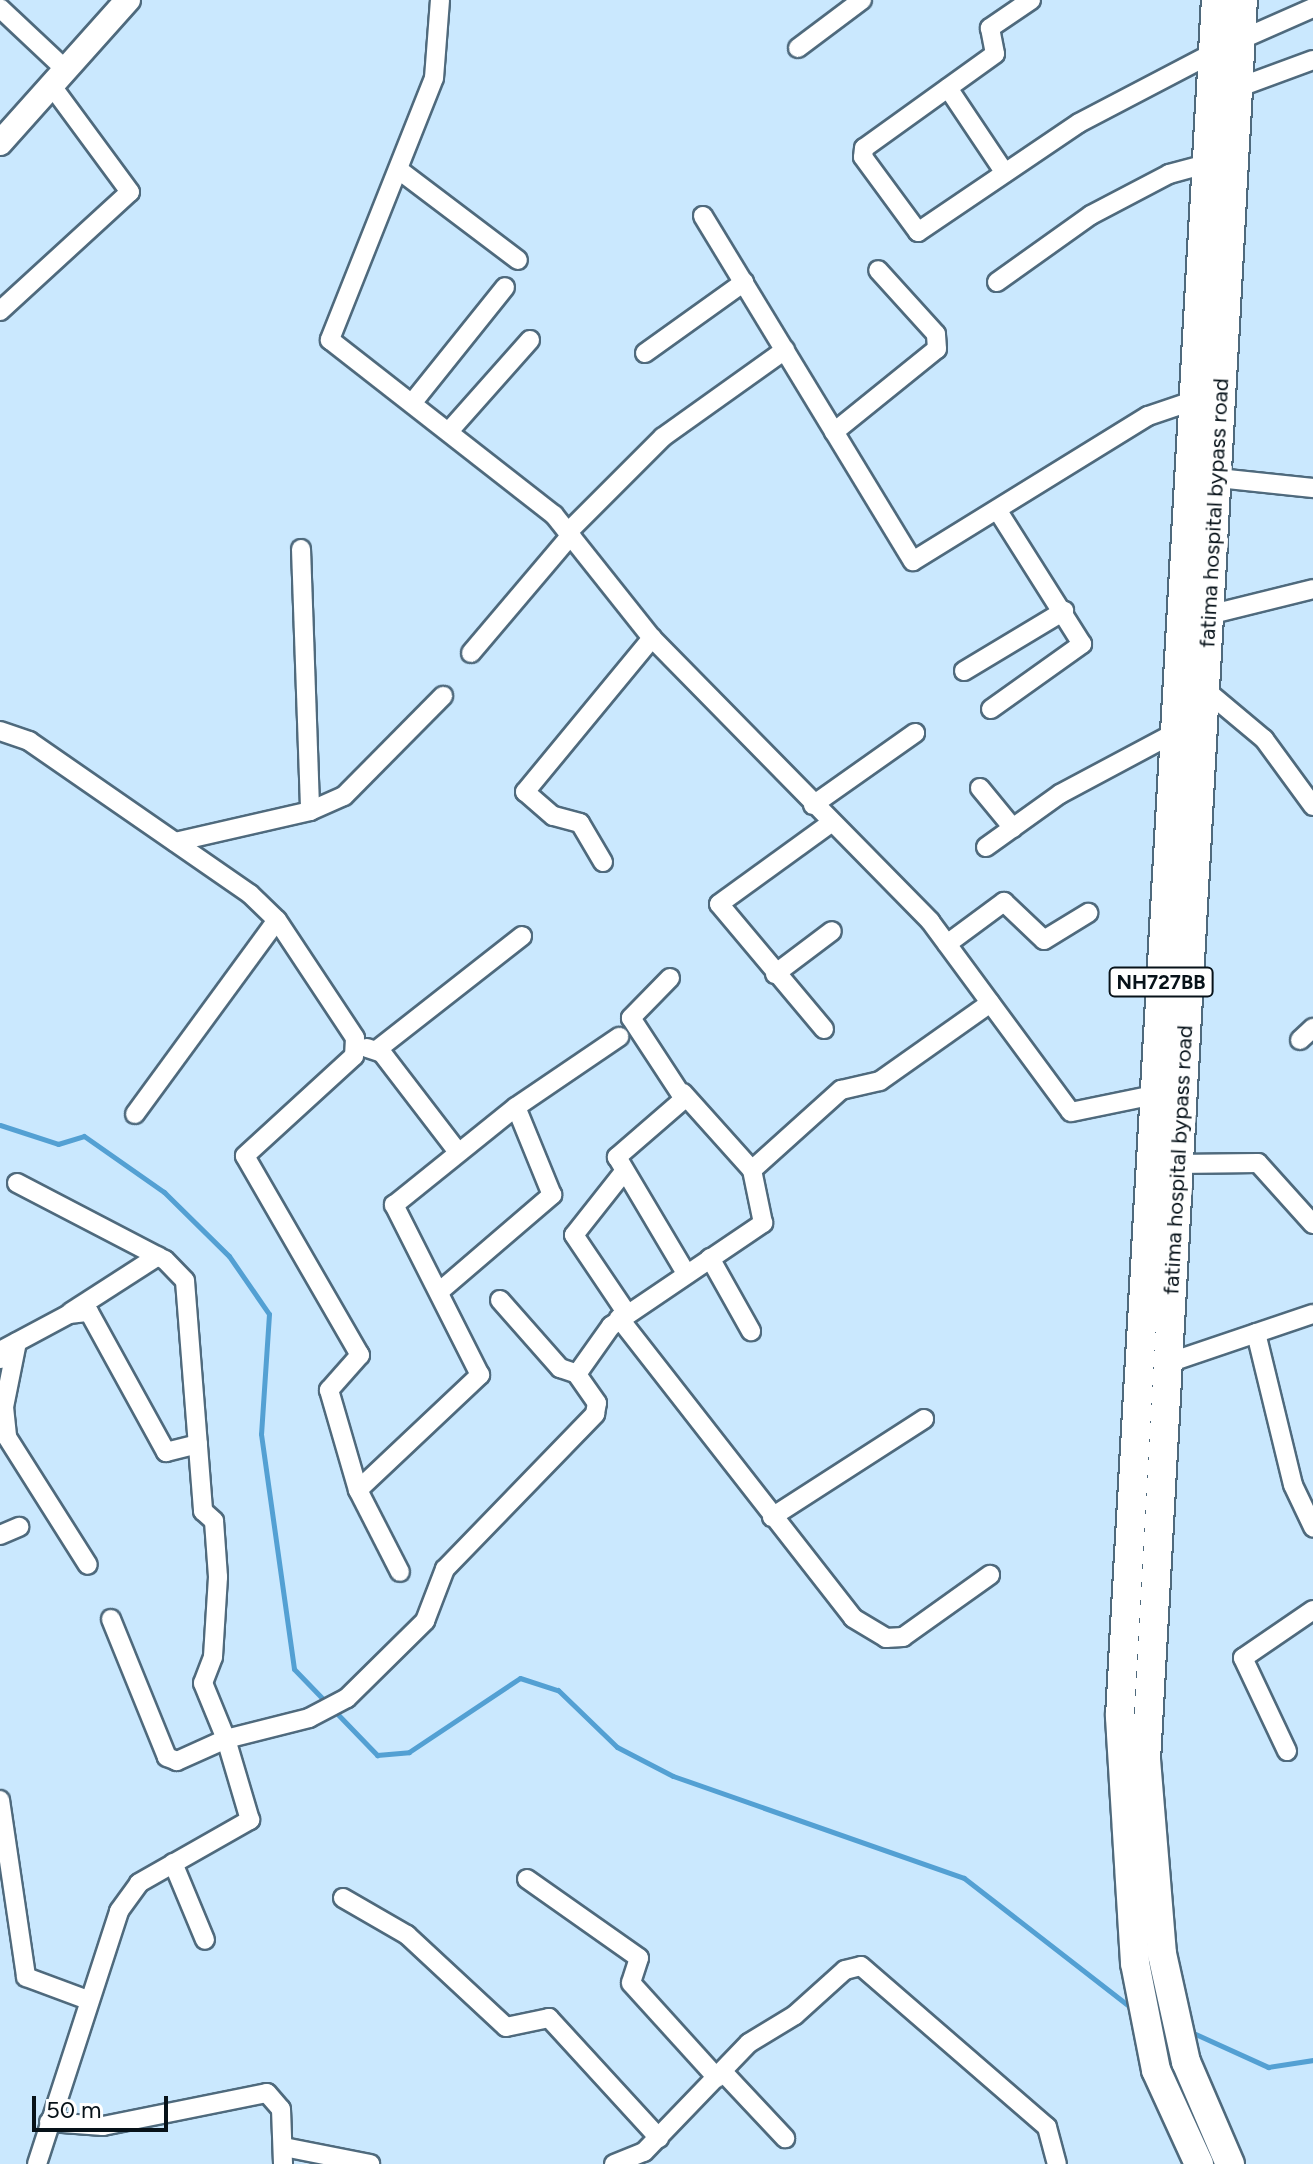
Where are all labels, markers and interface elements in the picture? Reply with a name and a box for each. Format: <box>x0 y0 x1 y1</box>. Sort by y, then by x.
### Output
street label: fatima hospital bypass road <box>1194 378 1234 648</box>
road number: NH727BB <box>1107 966 1215 998</box>
street label: fatima hospital bypass road <box>1158 1025 1198 1295</box>
scale bar <box>36 2080 172 2130</box>
text: 50 m <box>46 2095 102 2124</box>

